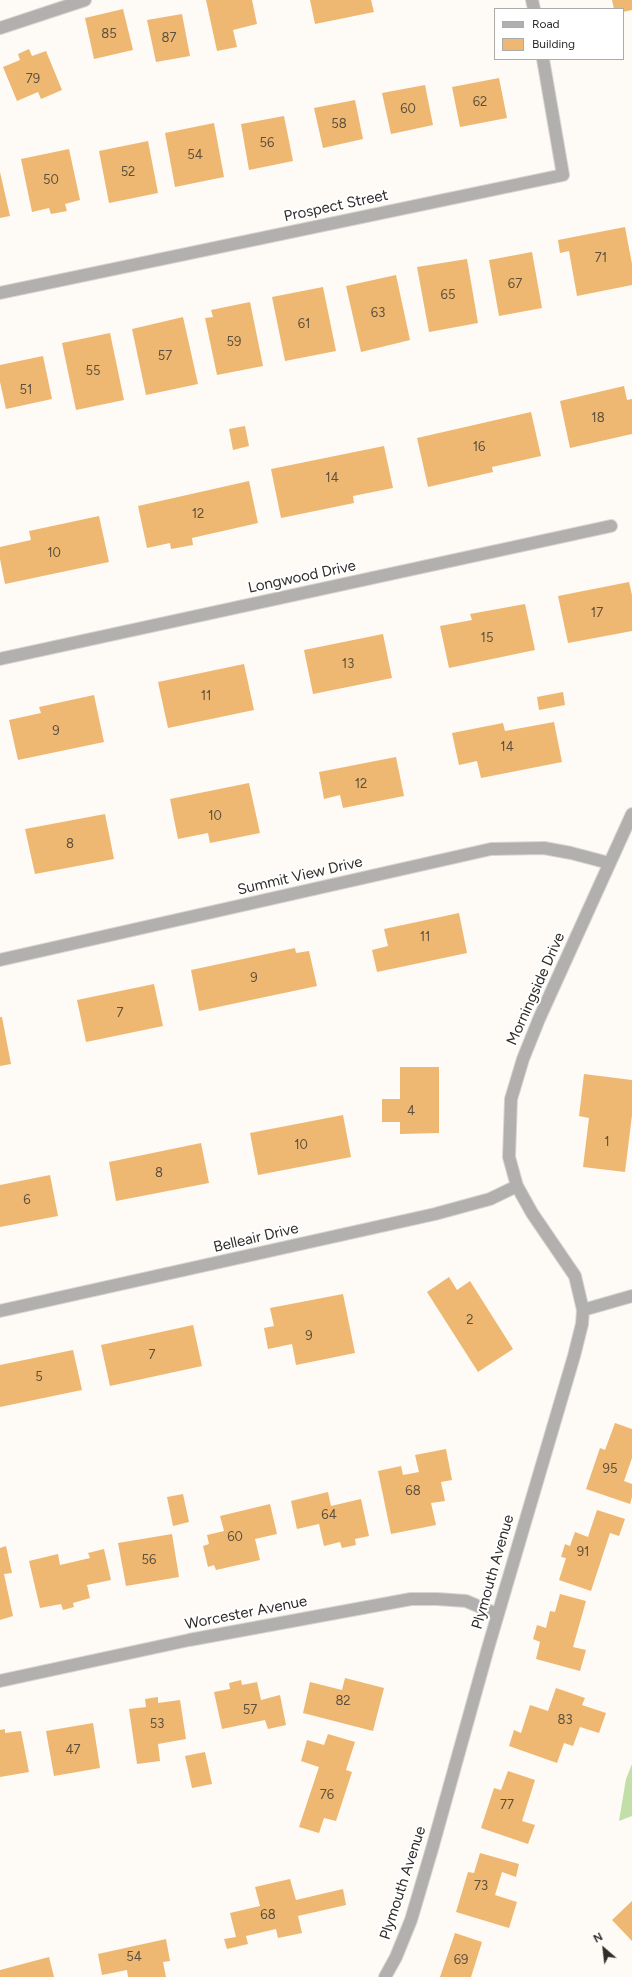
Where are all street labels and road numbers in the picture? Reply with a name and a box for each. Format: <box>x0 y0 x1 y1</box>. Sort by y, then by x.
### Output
street label: Prospect Street <box>282 186 390 226</box>
street label: Longwood Drive <box>246 557 358 597</box>
street label: Summit View Drive <box>236 853 364 899</box>
street label: Morningside Drive <box>503 930 569 1048</box>
street label: Belleair Drive <box>212 1219 300 1257</box>
street label: Plymouth Avenue <box>468 1513 518 1631</box>
street label: Worcester Avenue <box>183 1592 309 1634</box>
street label: Plymouth Avenue <box>376 1824 430 1942</box>

